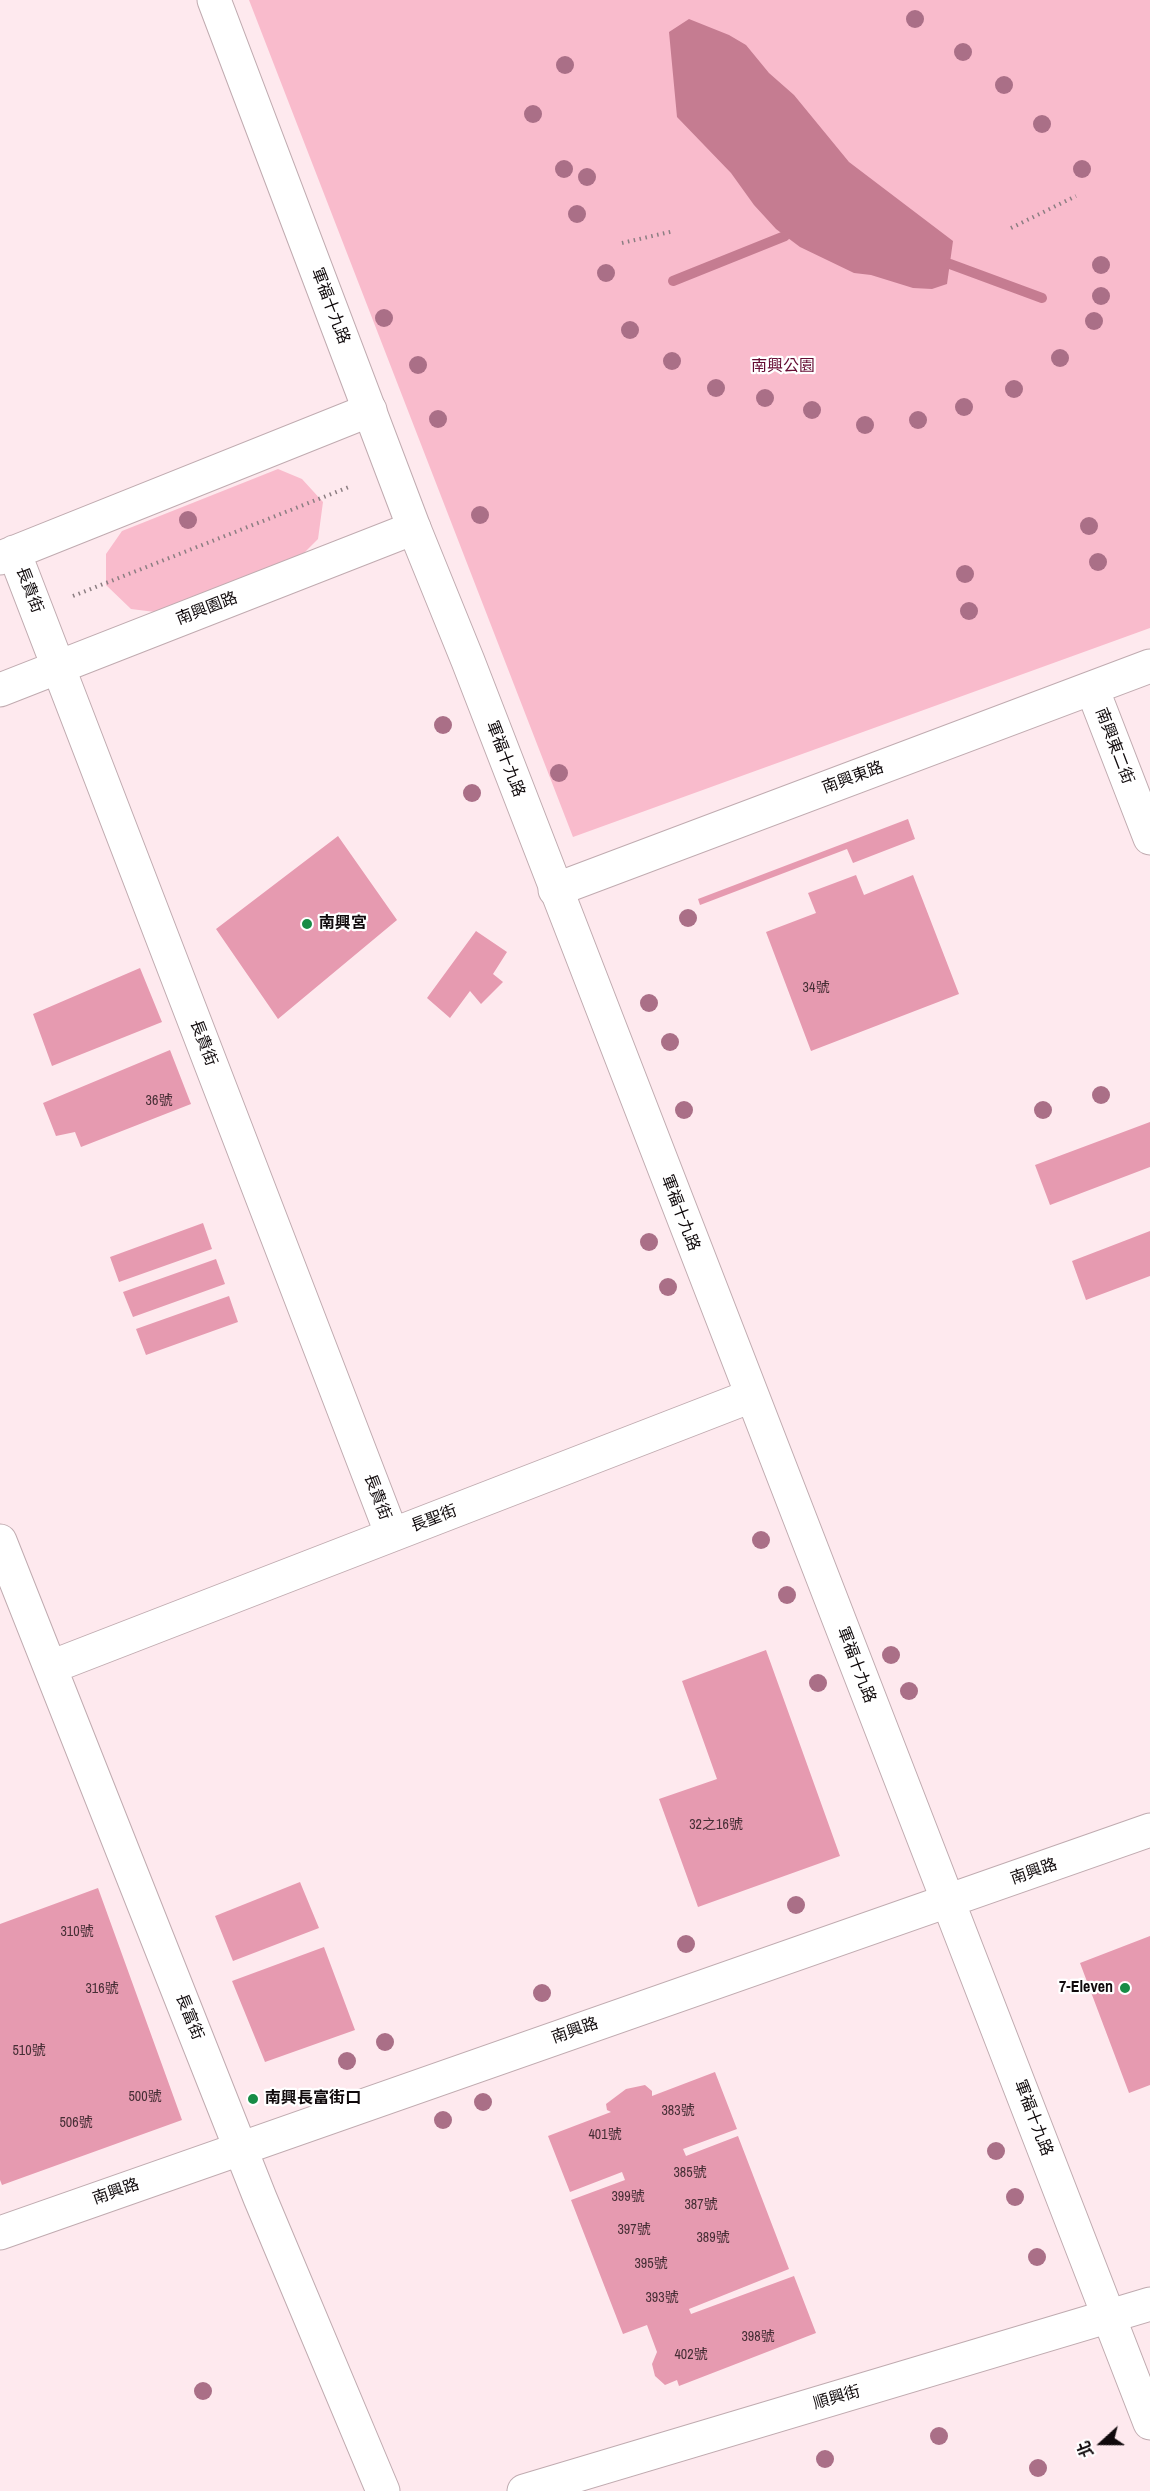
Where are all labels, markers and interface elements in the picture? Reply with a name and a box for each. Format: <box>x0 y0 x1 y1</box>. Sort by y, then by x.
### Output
street label: 軍福十九路 <box>307 265 353 347</box>
park label: 南興公園 <box>751 357 815 377</box>
street label: 長貴街 <box>11 564 47 616</box>
street label: 南興園路 <box>174 589 240 629</box>
street label: 南興東二街 <box>1091 705 1137 787</box>
street label: 軍福十九路 <box>482 718 528 800</box>
street label: 南興東路 <box>820 758 886 798</box>
place label: 南興宮 <box>319 914 367 934</box>
marker: 南興宮 <box>300 917 314 931</box>
house number: 34號 <box>803 980 829 996</box>
street label: 長貴街 <box>185 1017 221 1069</box>
house number: 36號 <box>146 1093 172 1109</box>
street label: 軍福十九路 <box>657 1172 703 1254</box>
street label: 長貴街 <box>359 1471 395 1523</box>
street label: 長聖街 <box>408 1501 460 1537</box>
street label: 軍福十九路 <box>833 1624 879 1706</box>
house number: 32之16號 <box>689 1817 743 1833</box>
street label: 南興路 <box>1008 1855 1060 1889</box>
house number: 310號 <box>60 1924 94 1940</box>
place label: 7-Eleven <box>1059 1978 1113 1998</box>
house number: 316號 <box>85 1981 119 1997</box>
marker: 7-Eleven <box>1118 1981 1132 1995</box>
street label: 長富街 <box>171 1991 207 2043</box>
street label: 南興路 <box>549 2014 601 2048</box>
house number: 510號 <box>12 2043 46 2059</box>
street label: 軍福十九路 <box>1010 2077 1056 2159</box>
house number: 500號 <box>128 2089 162 2105</box>
place label: 南興長富街口 <box>265 2089 361 2109</box>
marker: 南興長富街口 <box>246 2092 260 2106</box>
house number: 383號 <box>661 2103 695 2119</box>
house number: 506號 <box>59 2115 93 2131</box>
house number: 401號 <box>588 2127 622 2143</box>
house number: 385號 <box>673 2165 707 2181</box>
street label: 南興路 <box>90 2175 142 2209</box>
house number: 399號 <box>611 2189 645 2205</box>
house number: 387號 <box>684 2197 718 2213</box>
house number: 397號 <box>617 2222 651 2238</box>
house number: 389號 <box>696 2230 730 2246</box>
house number: 395號 <box>634 2256 668 2272</box>
house number: 393號 <box>645 2290 679 2306</box>
house number: 398號 <box>741 2329 775 2345</box>
house number: 402號 <box>674 2347 708 2363</box>
street label: 順興街 <box>811 2382 863 2414</box>
north arrow <box>1072 2413 1132 2473</box>
text: 北 <box>1072 2438 1098 2461</box>

